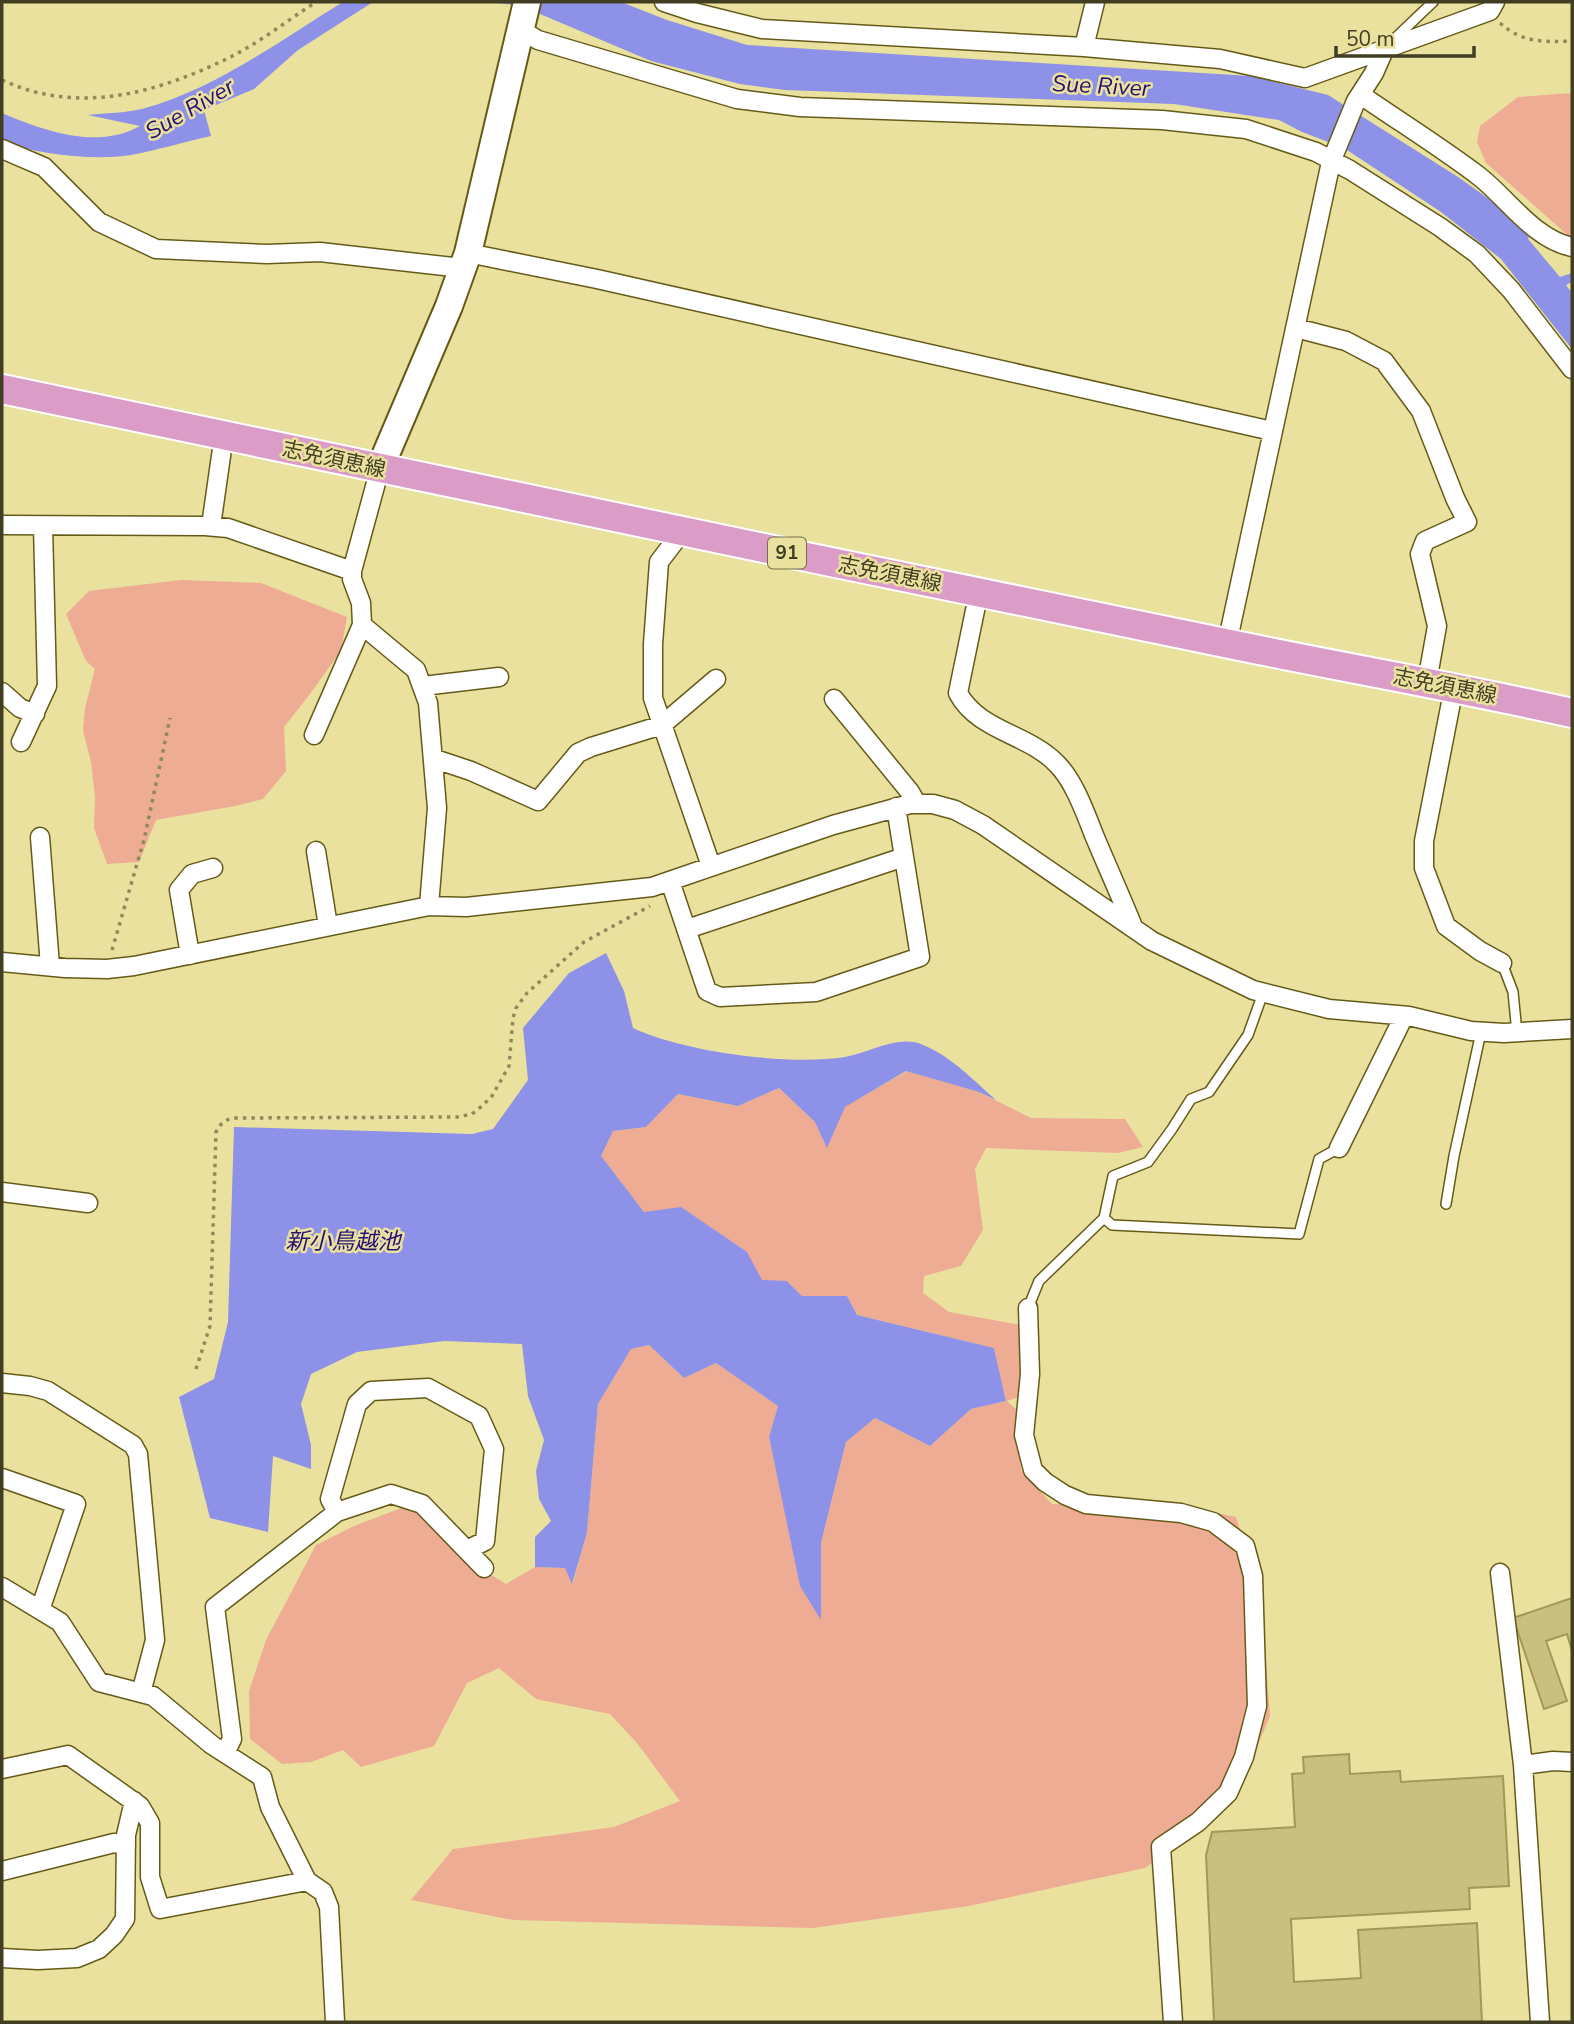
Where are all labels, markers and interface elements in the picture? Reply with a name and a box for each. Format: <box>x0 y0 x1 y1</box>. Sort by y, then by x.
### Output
scale bar <box>1336 14 1474 58</box>
text: 50 m <box>1346 25 1395 53</box>
water label: Sue River <box>1051 68 1152 104</box>
water label: Sue River <box>140 71 241 147</box>
street label: 志免須恵線 <box>280 434 388 484</box>
road number: 91 <box>768 538 806 568</box>
street label: 志免須恵線 <box>836 550 944 598</box>
street label: 志免須恵線 <box>1391 662 1499 710</box>
water label: 新小鳥越池 <box>286 1226 403 1257</box>

